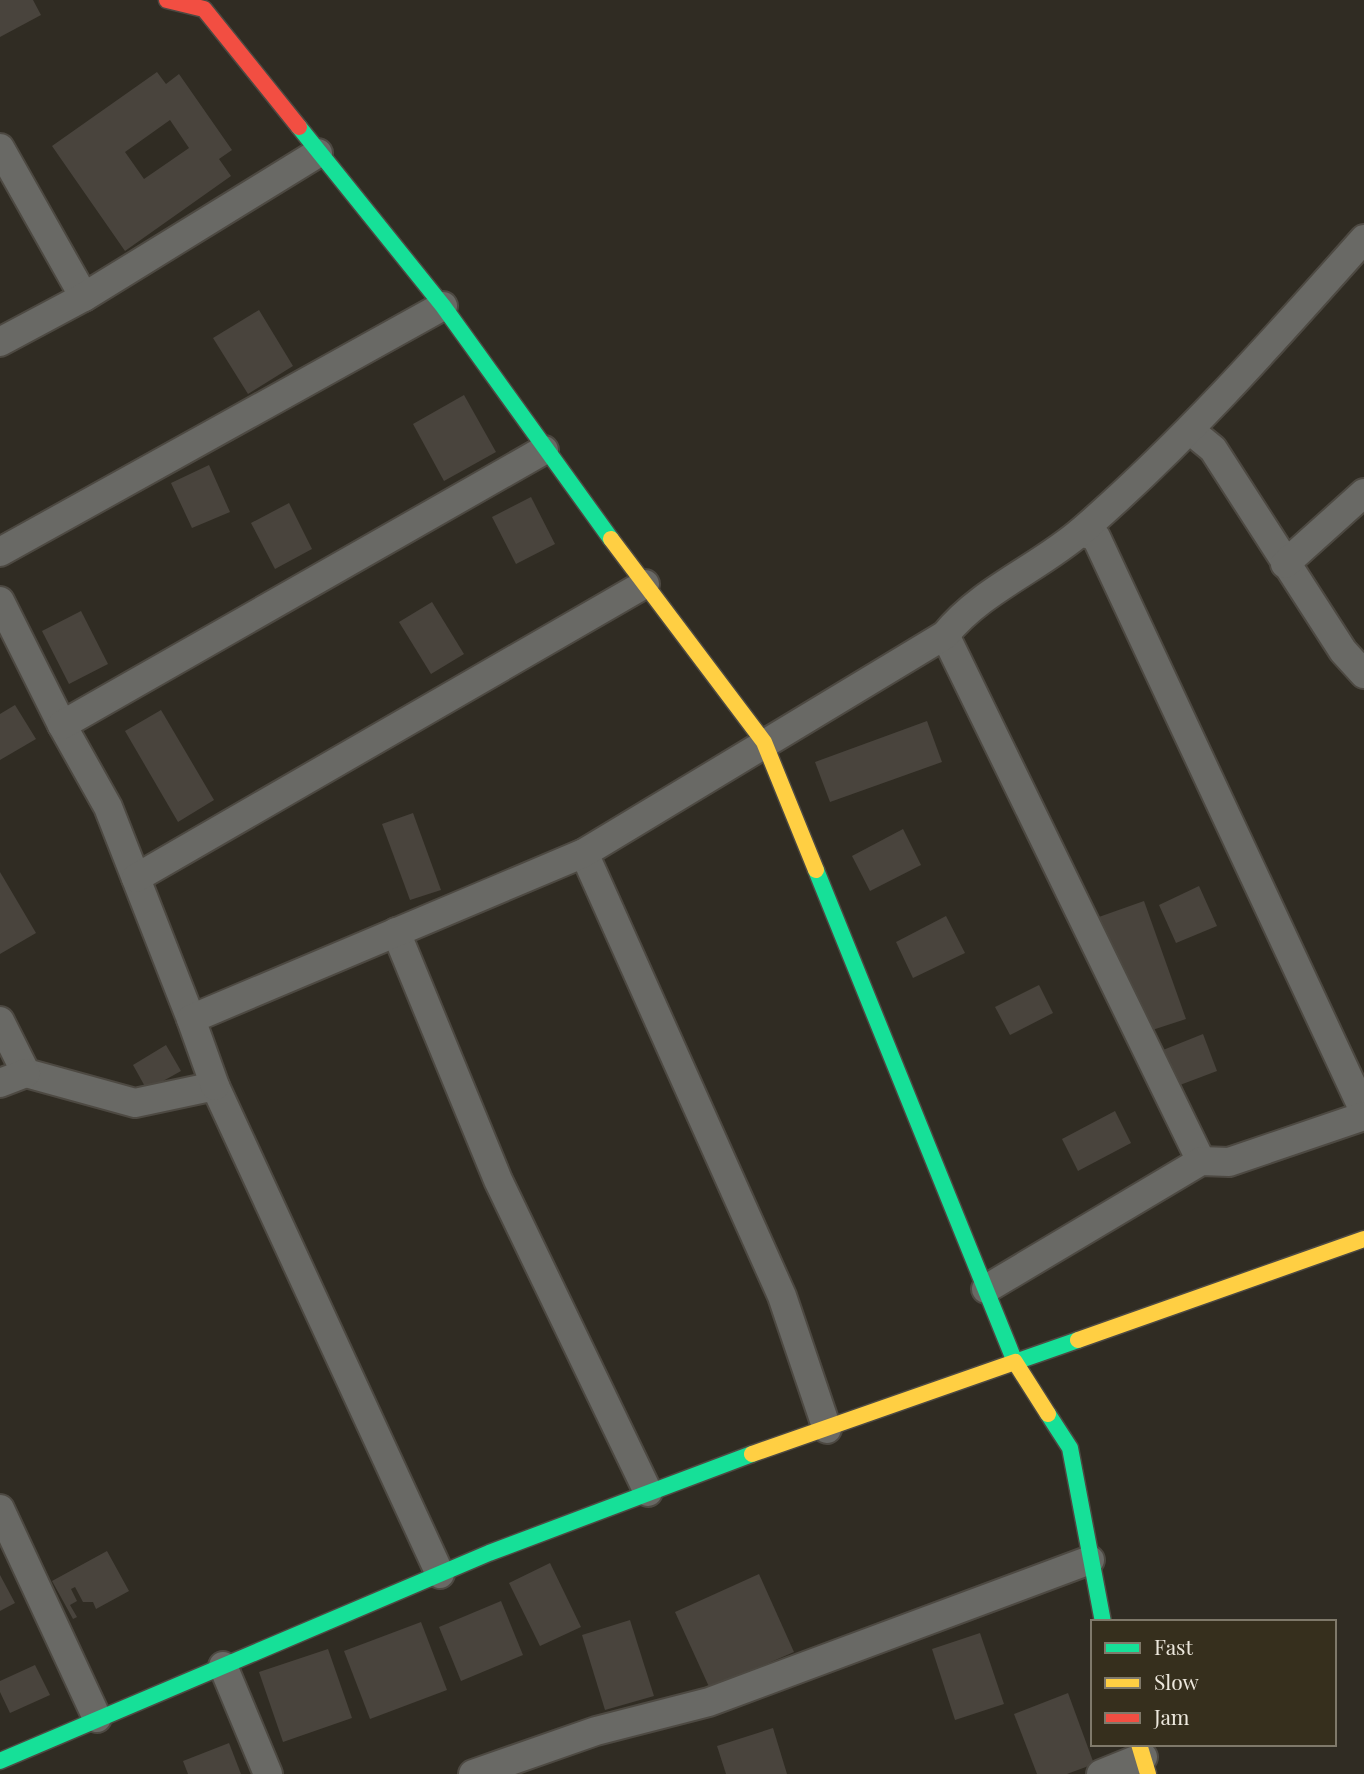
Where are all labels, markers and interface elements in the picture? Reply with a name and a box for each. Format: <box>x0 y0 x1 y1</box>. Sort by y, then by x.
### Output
legend <box>1091 1620 1336 1746</box>
text: Fast <box>1154 1632 1193 1660</box>
text: Slow <box>1154 1667 1199 1695</box>
text: Jam <box>1153 1702 1190 1730</box>

